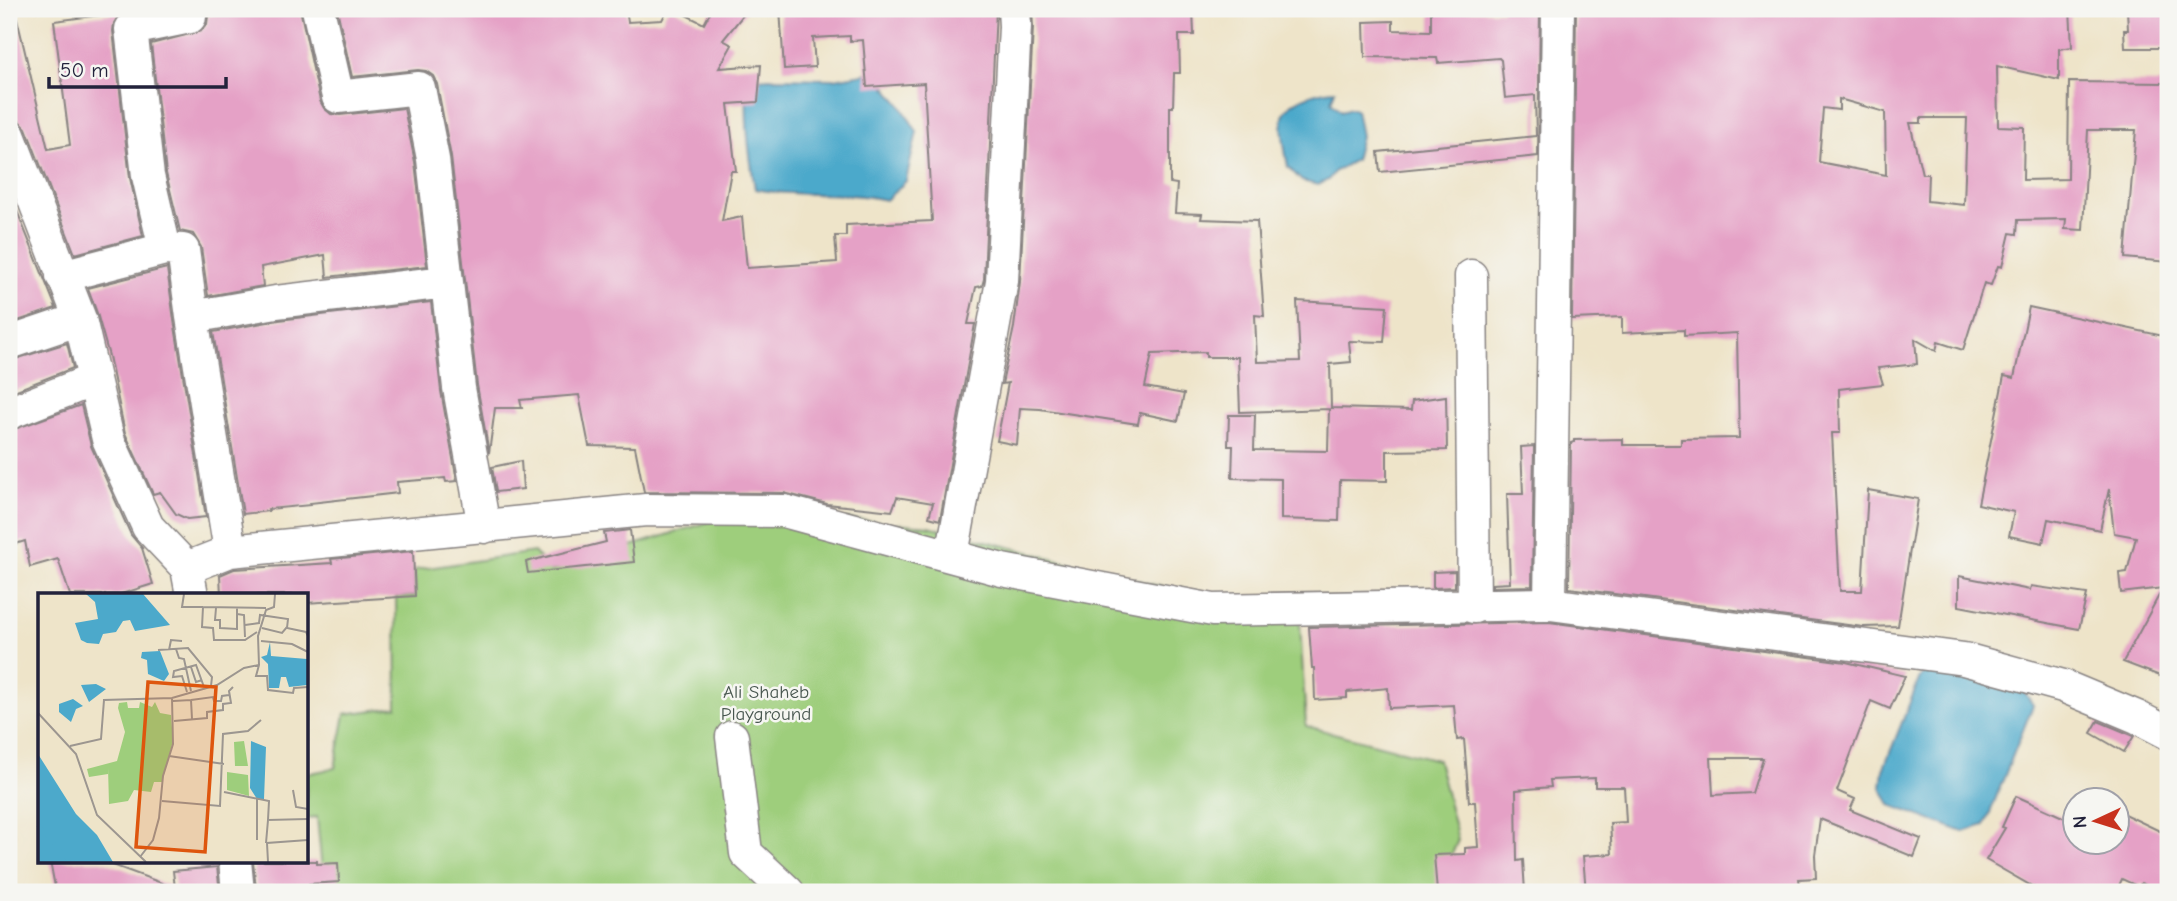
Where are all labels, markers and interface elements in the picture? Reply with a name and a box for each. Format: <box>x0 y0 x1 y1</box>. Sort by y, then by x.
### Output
scale bar <box>49 46 226 90</box>
text: 50 m <box>60 58 109 82</box>
inset map <box>38 593 308 862</box>
park label: Ali Shaheb Playground <box>721 681 811 725</box>
north arrow <box>2062 786 2132 856</box>
text: N <box>2069 815 2091 829</box>

